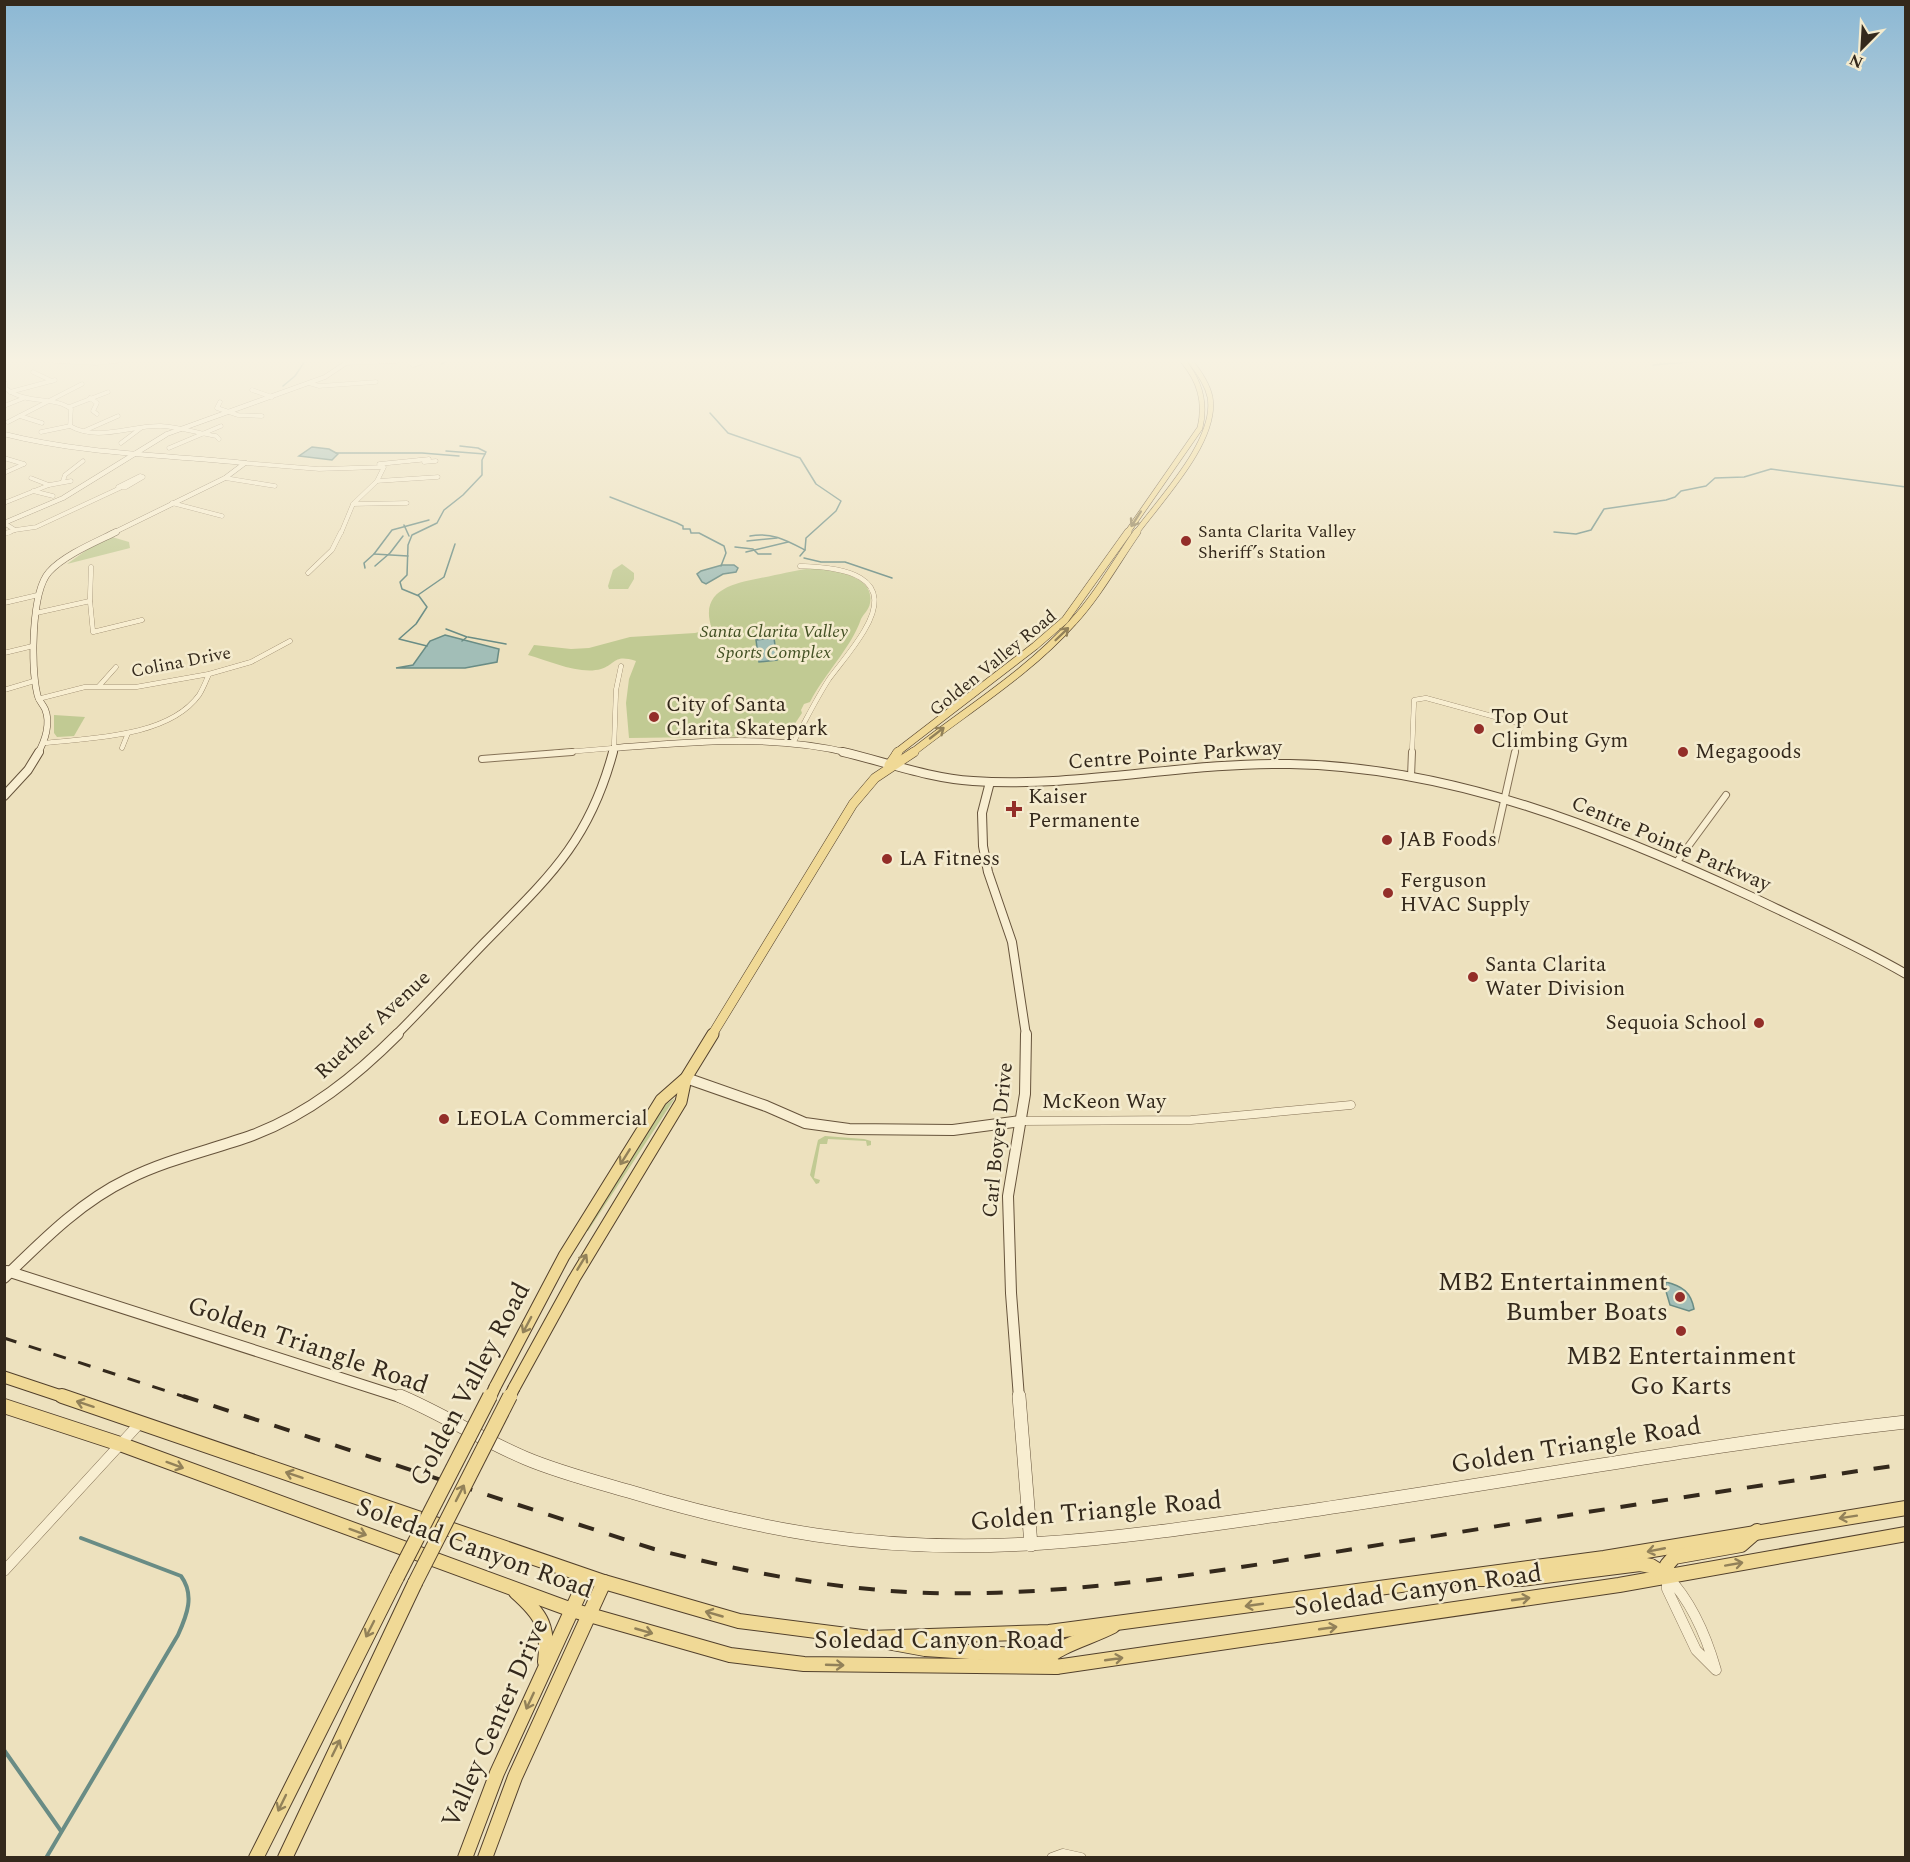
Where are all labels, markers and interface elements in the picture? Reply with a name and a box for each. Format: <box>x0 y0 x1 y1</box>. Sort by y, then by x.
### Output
north arrow <box>1832 18 1892 78</box>
text: N <box>1845 47 1867 74</box>
one-way arrow <box>1130 510 1142 527</box>
place label: Santa Clarita Valley Sheriff’s Station <box>1198 518 1357 566</box>
marker: Santa Clarita Valley Sheriff’s Station <box>1179 534 1193 548</box>
street label: Golden Valley Road <box>924 603 1062 723</box>
park label: Santa Clarita Valley Sports Complex <box>700 618 848 666</box>
one-way arrow <box>1054 627 1069 641</box>
street label: Colina Drive <box>129 639 233 685</box>
place label: City of Santa Clarita Skatepark <box>666 689 829 745</box>
place label: Top Out Climbing Gym <box>1491 701 1628 757</box>
marker: City of Santa Clarita Skatepark <box>647 710 661 724</box>
marker: Top Out Climbing Gym <box>1472 722 1486 736</box>
one-way arrow <box>929 727 945 740</box>
street label: Centre Pointe Parkway <box>1067 731 1284 778</box>
place label: Megagoods <box>1695 736 1802 768</box>
marker: Megagoods <box>1676 745 1690 759</box>
place label: Kaiser Permanente <box>1028 781 1140 837</box>
street label: Centre Pointe Parkway <box>1566 787 1777 901</box>
marker: Kaiser Permanente <box>1005 800 1023 818</box>
place label: JAB Foods <box>1399 824 1497 856</box>
marker: JAB Foods <box>1380 833 1394 847</box>
place label: LA Fitness <box>899 843 1000 875</box>
marker: LA Fitness <box>880 852 894 866</box>
place label: Ferguson HVAC Supply <box>1400 865 1530 921</box>
marker: Ferguson HVAC Supply <box>1381 886 1395 900</box>
place label: Santa Clarita Water Division <box>1485 949 1625 1005</box>
street label: Ruether Avenue <box>308 963 438 1087</box>
marker: Santa Clarita Water Division <box>1466 970 1480 984</box>
place label: Sequoia School <box>1606 1007 1747 1039</box>
marker: Sequoia School <box>1752 1016 1766 1030</box>
street label: Carl Boyer Drive <box>974 1061 1022 1219</box>
street label: McKeon Way <box>1042 1086 1167 1118</box>
place label: LEOLA Commercial <box>456 1103 648 1135</box>
marker: LEOLA Commercial <box>437 1112 451 1126</box>
one-way arrow <box>619 1148 631 1165</box>
one-way arrow <box>576 1254 588 1271</box>
place label: MB2 Entertainment Bumber Boats <box>1438 1262 1668 1332</box>
street label: Golden Valley Road <box>399 1275 541 1493</box>
street label: Golden Triangle Road <box>182 1285 434 1405</box>
marker: MB2 Entertainment Bumber Boats <box>1673 1290 1687 1304</box>
one-way arrow <box>521 1316 533 1333</box>
marker: MB2 Entertainment Go Karts <box>1674 1324 1688 1338</box>
place label: MB2 Entertainment Go Karts <box>1566 1336 1796 1406</box>
one-way arrow <box>76 1397 95 1408</box>
street label: Golden Triangle Road <box>1448 1405 1704 1485</box>
one-way arrow <box>165 1460 184 1471</box>
one-way arrow <box>285 1468 304 1479</box>
street label: Golden Triangle Road <box>968 1480 1224 1542</box>
one-way arrow <box>455 1485 467 1503</box>
street label: Soledad Canyon Road <box>351 1486 599 1610</box>
one-way arrow <box>1838 1512 1858 1523</box>
one-way arrow <box>349 1527 367 1538</box>
one-way arrow <box>1646 1545 1666 1556</box>
street label: Soledad Canyon Road <box>1291 1553 1545 1627</box>
one-way arrow <box>1723 1559 1743 1570</box>
one-way arrow <box>1510 1594 1530 1605</box>
one-way arrow <box>1245 1600 1265 1611</box>
one-way arrow <box>704 1608 723 1619</box>
street label: Valley Center Drive <box>431 1612 559 1834</box>
one-way arrow <box>364 1620 376 1637</box>
street label: Soledad Canyon Road <box>814 1620 1064 1660</box>
one-way arrow <box>1317 1622 1337 1633</box>
one-way arrow <box>634 1626 653 1637</box>
one-way arrow <box>1103 1653 1123 1664</box>
one-way arrow <box>824 1659 844 1670</box>
one-way arrow <box>523 1692 535 1710</box>
one-way arrow <box>331 1739 343 1757</box>
one-way arrow <box>276 1794 288 1812</box>

